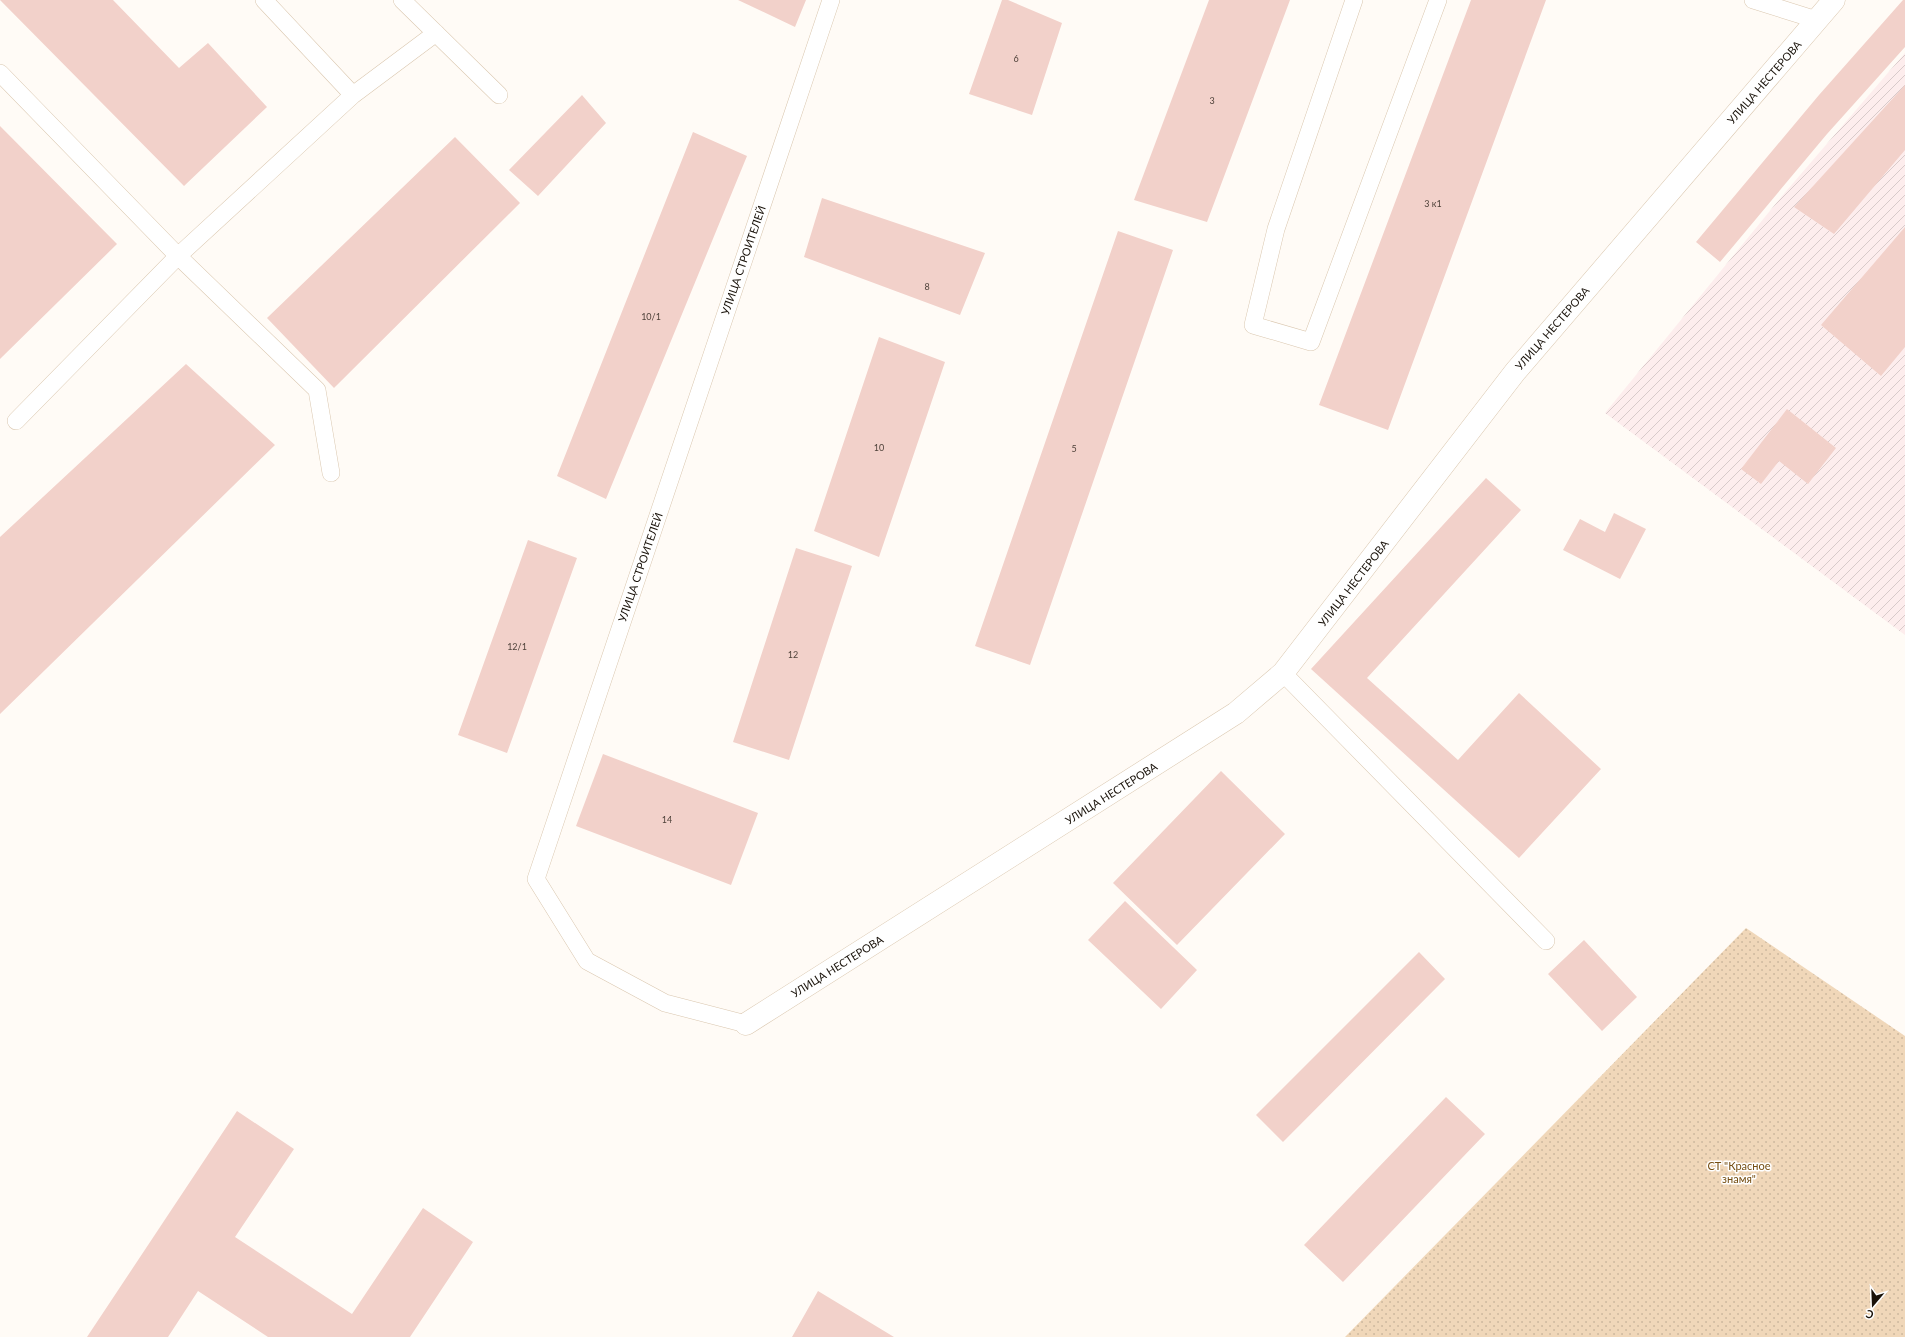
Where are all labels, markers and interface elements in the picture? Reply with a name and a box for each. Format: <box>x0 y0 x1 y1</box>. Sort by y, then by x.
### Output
street label: УЛИЦА НЕСТЕРОВА <box>1724 37 1804 126</box>
house number: 6 <box>1013 53 1019 64</box>
house number: 3 <box>1209 95 1215 106</box>
house number: 3 к1 <box>1424 198 1442 209</box>
street label: УЛИЦА СТРОИТЕЛЕЙ <box>718 204 768 316</box>
house number: 8 <box>924 281 930 292</box>
street label: УЛИЦА НЕСТЕРОВА <box>1512 283 1592 372</box>
house number: 10/1 <box>641 311 661 322</box>
house number: 10 <box>874 442 884 453</box>
house number: 5 <box>1071 443 1077 454</box>
street label: УЛИЦА СТРОИТЕЛЕЙ <box>615 511 665 623</box>
street label: УЛИЦА НЕСТЕРОВА <box>1315 537 1391 629</box>
house number: 12/1 <box>507 641 527 652</box>
house number: 12 <box>788 649 798 660</box>
street label: УЛИЦА НЕСТЕРОВА <box>1063 759 1160 827</box>
house number: 14 <box>662 814 672 825</box>
street label: УЛИЦА НЕСТЕРОВА <box>789 932 886 1000</box>
park label: СТ "Красное знамя" <box>1707 1159 1771 1185</box>
north arrow <box>1853 1285 1893 1325</box>
text: С <box>1863 1307 1875 1322</box>

